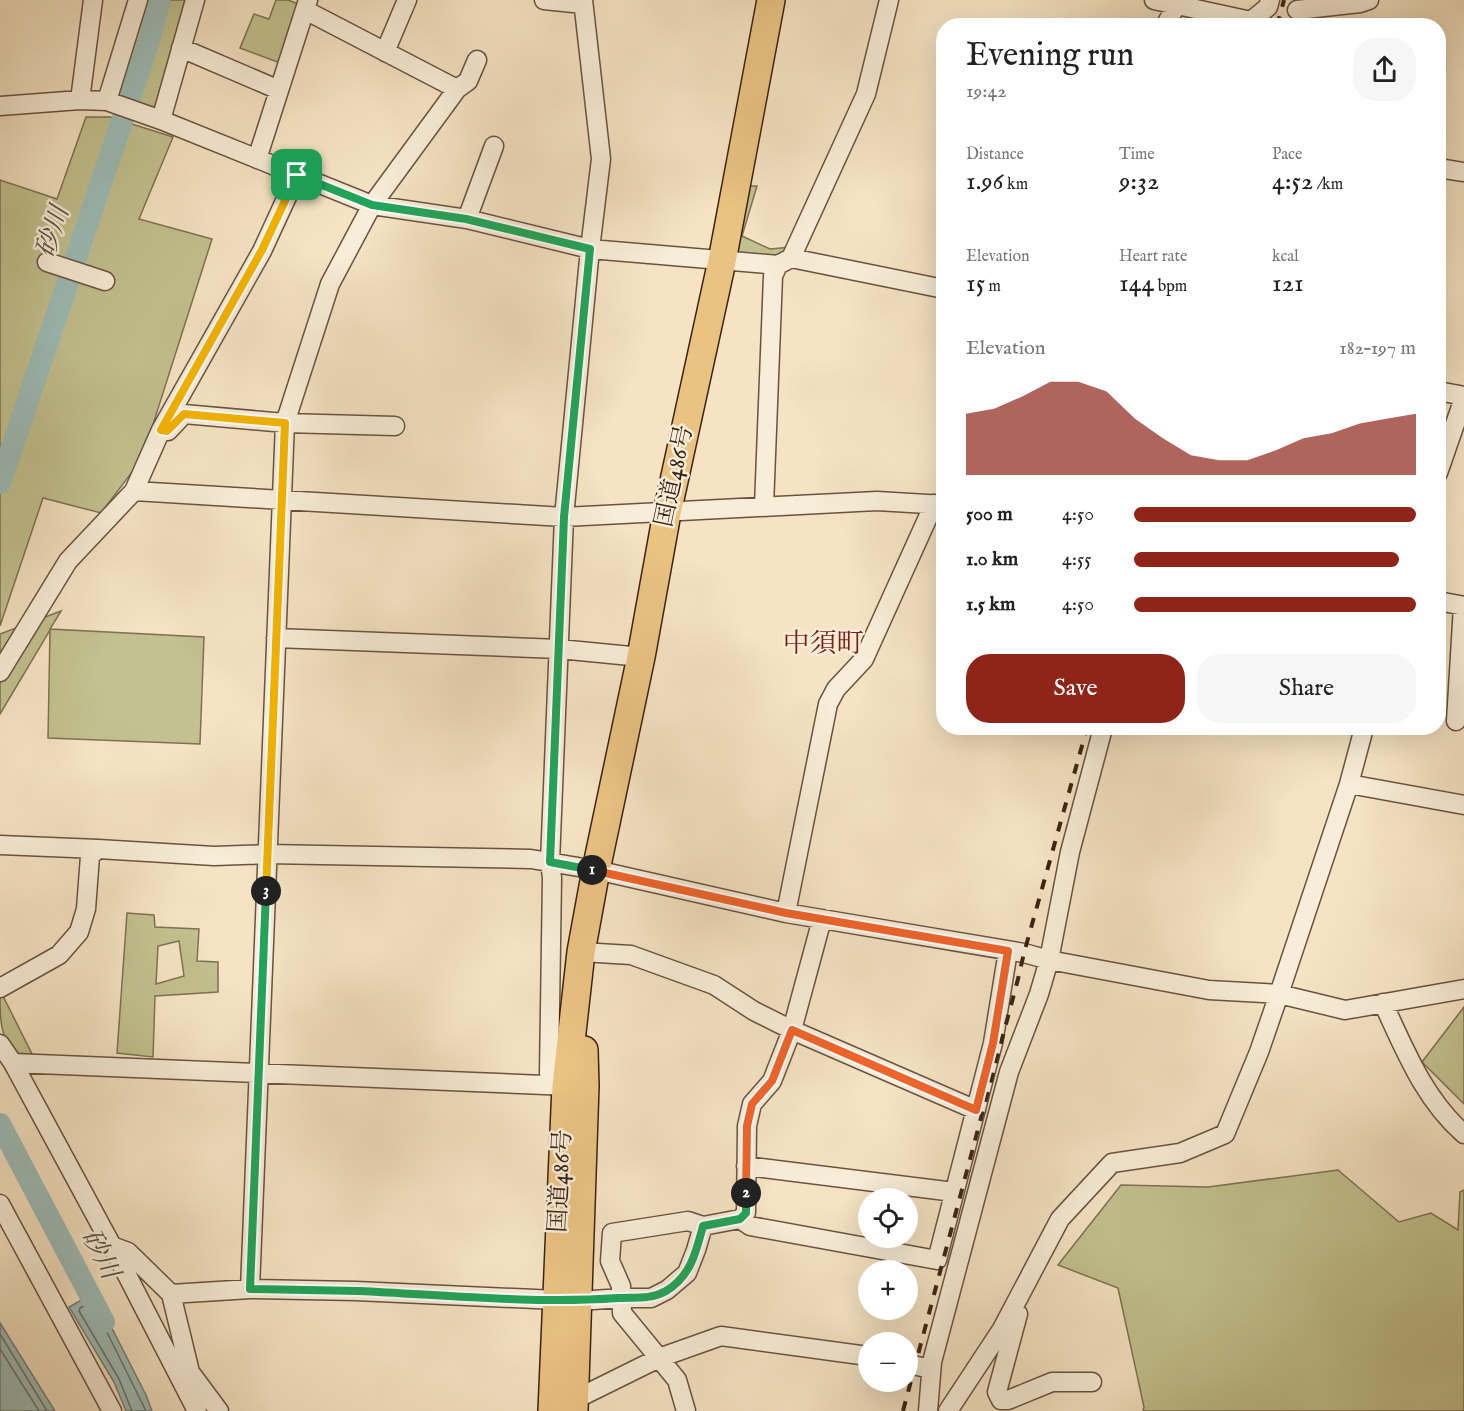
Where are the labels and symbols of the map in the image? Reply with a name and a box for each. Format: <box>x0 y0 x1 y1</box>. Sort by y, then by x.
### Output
pin <box>271 149 322 200</box>
water label: 砂川 <box>29 199 78 262</box>
street label: 国道486号 <box>649 422 701 530</box>
district label: 中須町 <box>783 628 864 662</box>
pin: 1 <box>577 855 607 885</box>
pin: 3 <box>251 876 281 906</box>
street label: 国道486号 <box>543 1129 579 1233</box>
pin: 2 <box>731 1178 761 1208</box>
water label: 砂川 <box>73 1223 128 1287</box>

